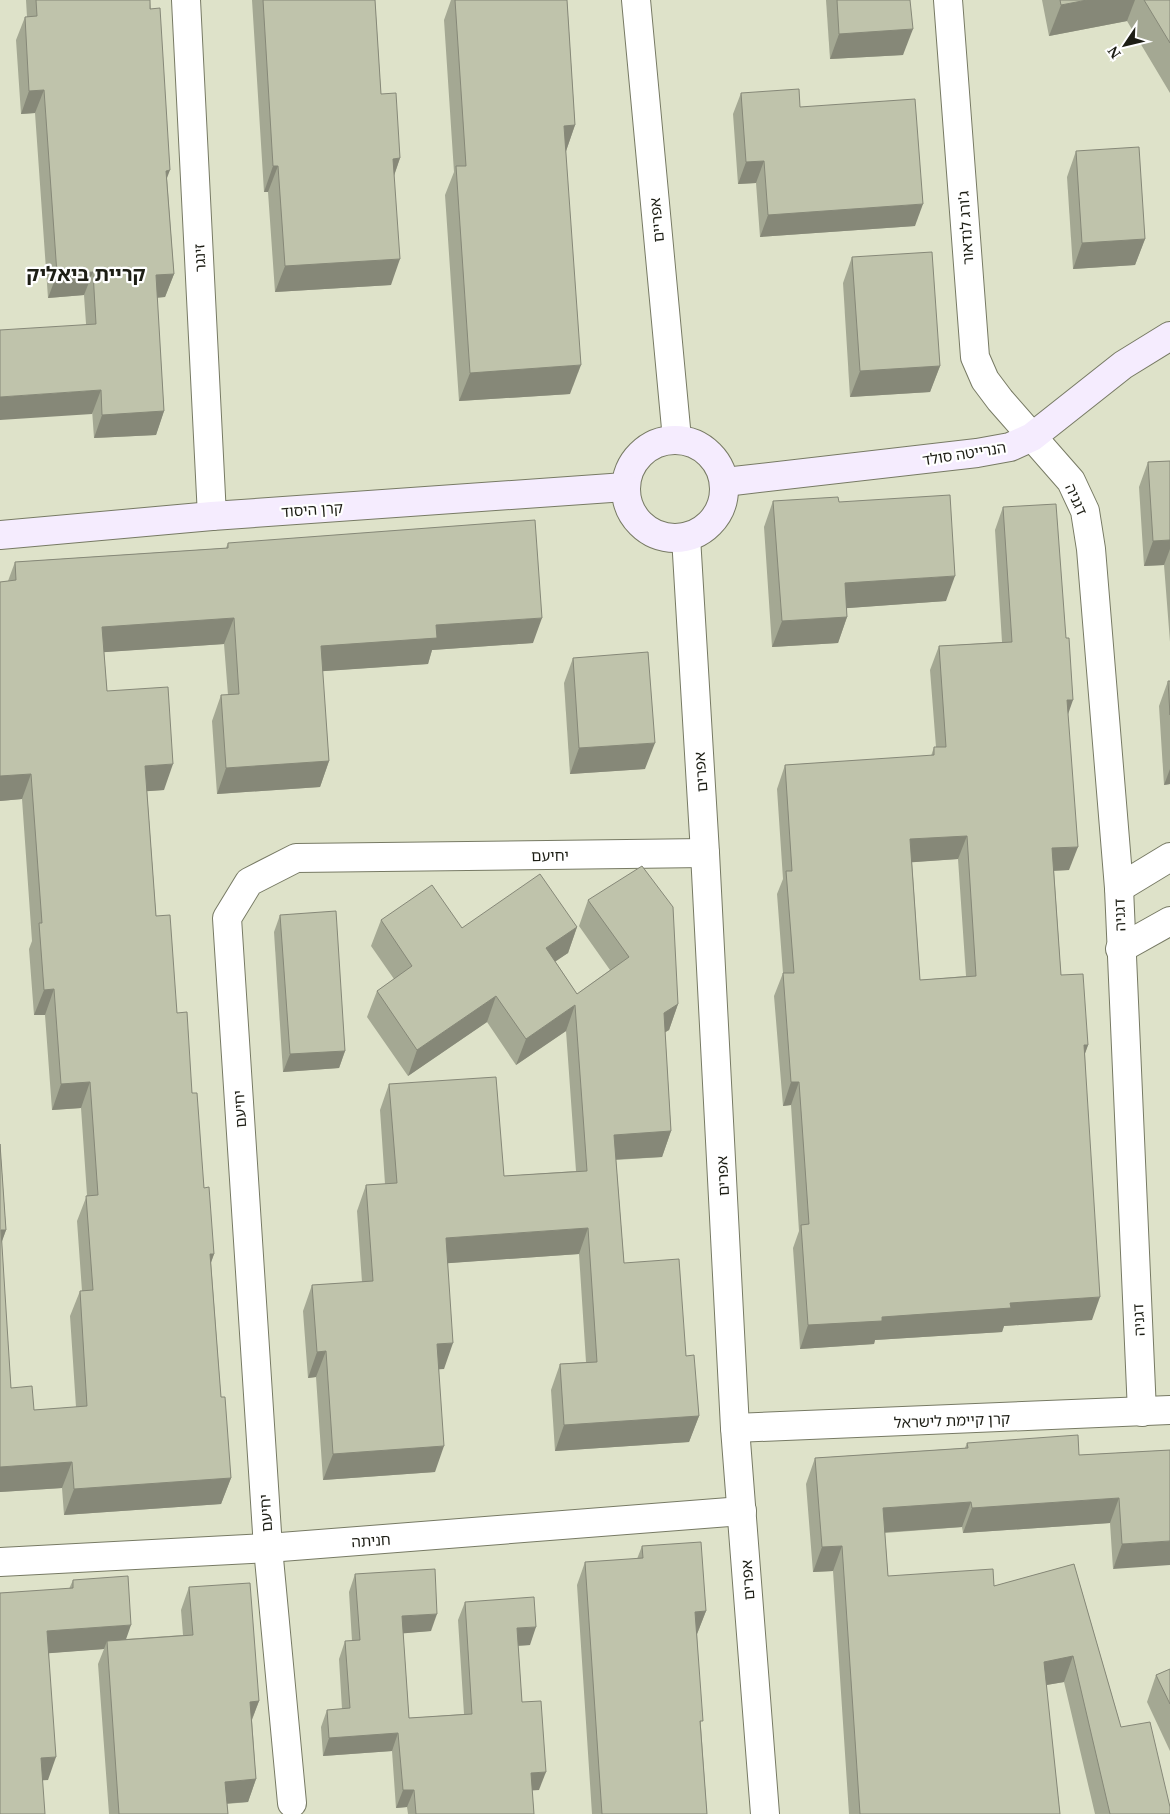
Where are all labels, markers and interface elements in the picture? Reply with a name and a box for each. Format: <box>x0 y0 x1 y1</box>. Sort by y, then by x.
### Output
north arrow <box>1100 20 1150 70</box>
text: N <box>1103 43 1125 63</box>
street label: ג'ורג לנדאור <box>952 190 978 266</box>
street label: אפריים <box>644 197 668 243</box>
street label: זינגר <box>188 243 210 273</box>
district label: קריית ביאליק <box>26 260 146 287</box>
street label: הנרייטה סולד <box>921 437 1007 469</box>
street label: דגניה <box>1061 480 1093 518</box>
street label: קרן היסוד <box>280 497 344 521</box>
street label: אפרים <box>689 751 711 793</box>
street label: יחיעם <box>531 845 569 865</box>
street label: דגניה <box>1108 898 1130 932</box>
street label: יחיעם <box>228 1089 250 1129</box>
street label: אפרים <box>711 1155 733 1197</box>
street label: דגניה <box>1127 1303 1149 1337</box>
street label: קרן קיימת לישראל <box>893 1408 1011 1432</box>
street label: יחיעם <box>254 1493 276 1533</box>
street label: חניתה <box>351 1529 391 1551</box>
street label: אפרים <box>736 1559 758 1601</box>

